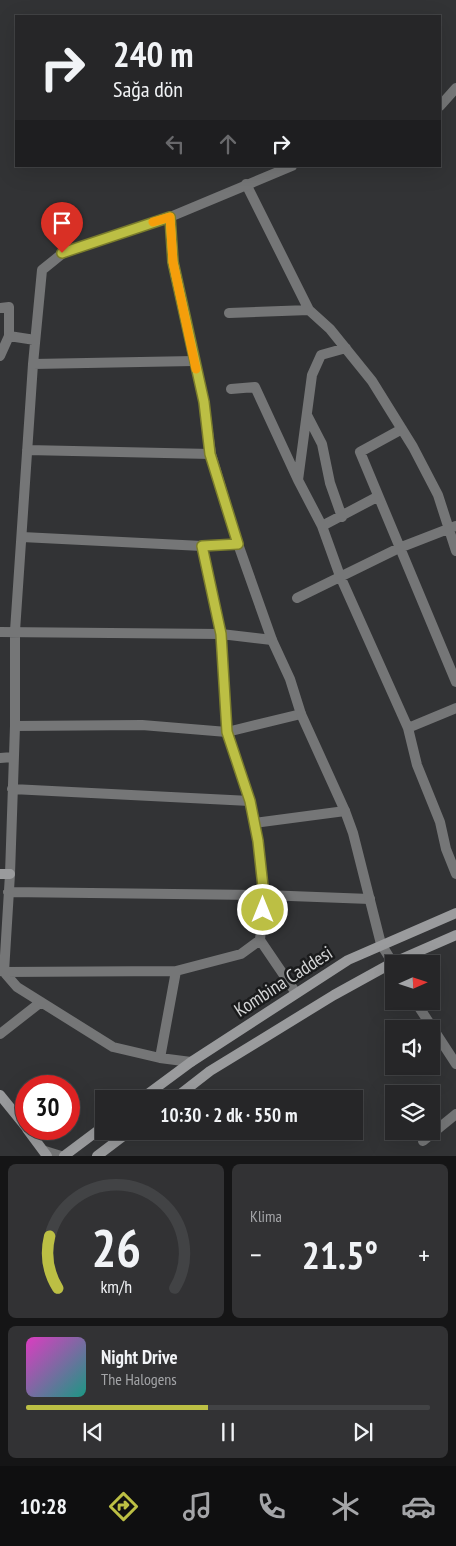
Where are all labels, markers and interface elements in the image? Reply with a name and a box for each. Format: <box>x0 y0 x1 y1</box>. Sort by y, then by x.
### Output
text: 240 m <box>113 31 194 77</box>
icon: right <box>30 35 95 100</box>
text: Sağa dön <box>113 75 183 103</box>
icon: left <box>161 130 189 158</box>
icon: ahead <box>214 130 242 158</box>
icon: right <box>267 130 295 158</box>
pin <box>41 202 83 253</box>
icon: arrive <box>48 209 76 237</box>
position arrow <box>236 883 288 935</box>
street label: Kombina Caddesi <box>229 940 337 1022</box>
north arrow <box>385 955 440 1010</box>
map controls <box>385 955 440 1140</box>
button: sound <box>385 1020 440 1075</box>
speed limit sign: 30 <box>15 1075 80 1140</box>
button: layers <box>385 1085 440 1140</box>
text: 10:30 · 2 dk · 550 m <box>160 1103 298 1127</box>
text: Klima <box>250 1206 282 1226</box>
text: 26 <box>91 1214 141 1281</box>
text: 21.5° <box>302 1230 378 1279</box>
text: − <box>250 1236 262 1273</box>
text: + <box>418 1236 430 1273</box>
text: km/h <box>100 1275 132 1298</box>
text: Night Drive <box>101 1345 178 1369</box>
text: The Halogens <box>101 1369 177 1389</box>
icon: previous <box>79 1418 107 1446</box>
icon: pause <box>214 1418 242 1446</box>
icon: next <box>349 1418 377 1446</box>
icon: directions <box>106 1489 141 1524</box>
icon: music <box>180 1489 215 1524</box>
icon: phone <box>254 1489 289 1524</box>
icon: climate <box>328 1489 363 1524</box>
icon: car <box>401 1489 436 1524</box>
text: 10:28 <box>19 1492 67 1520</box>

